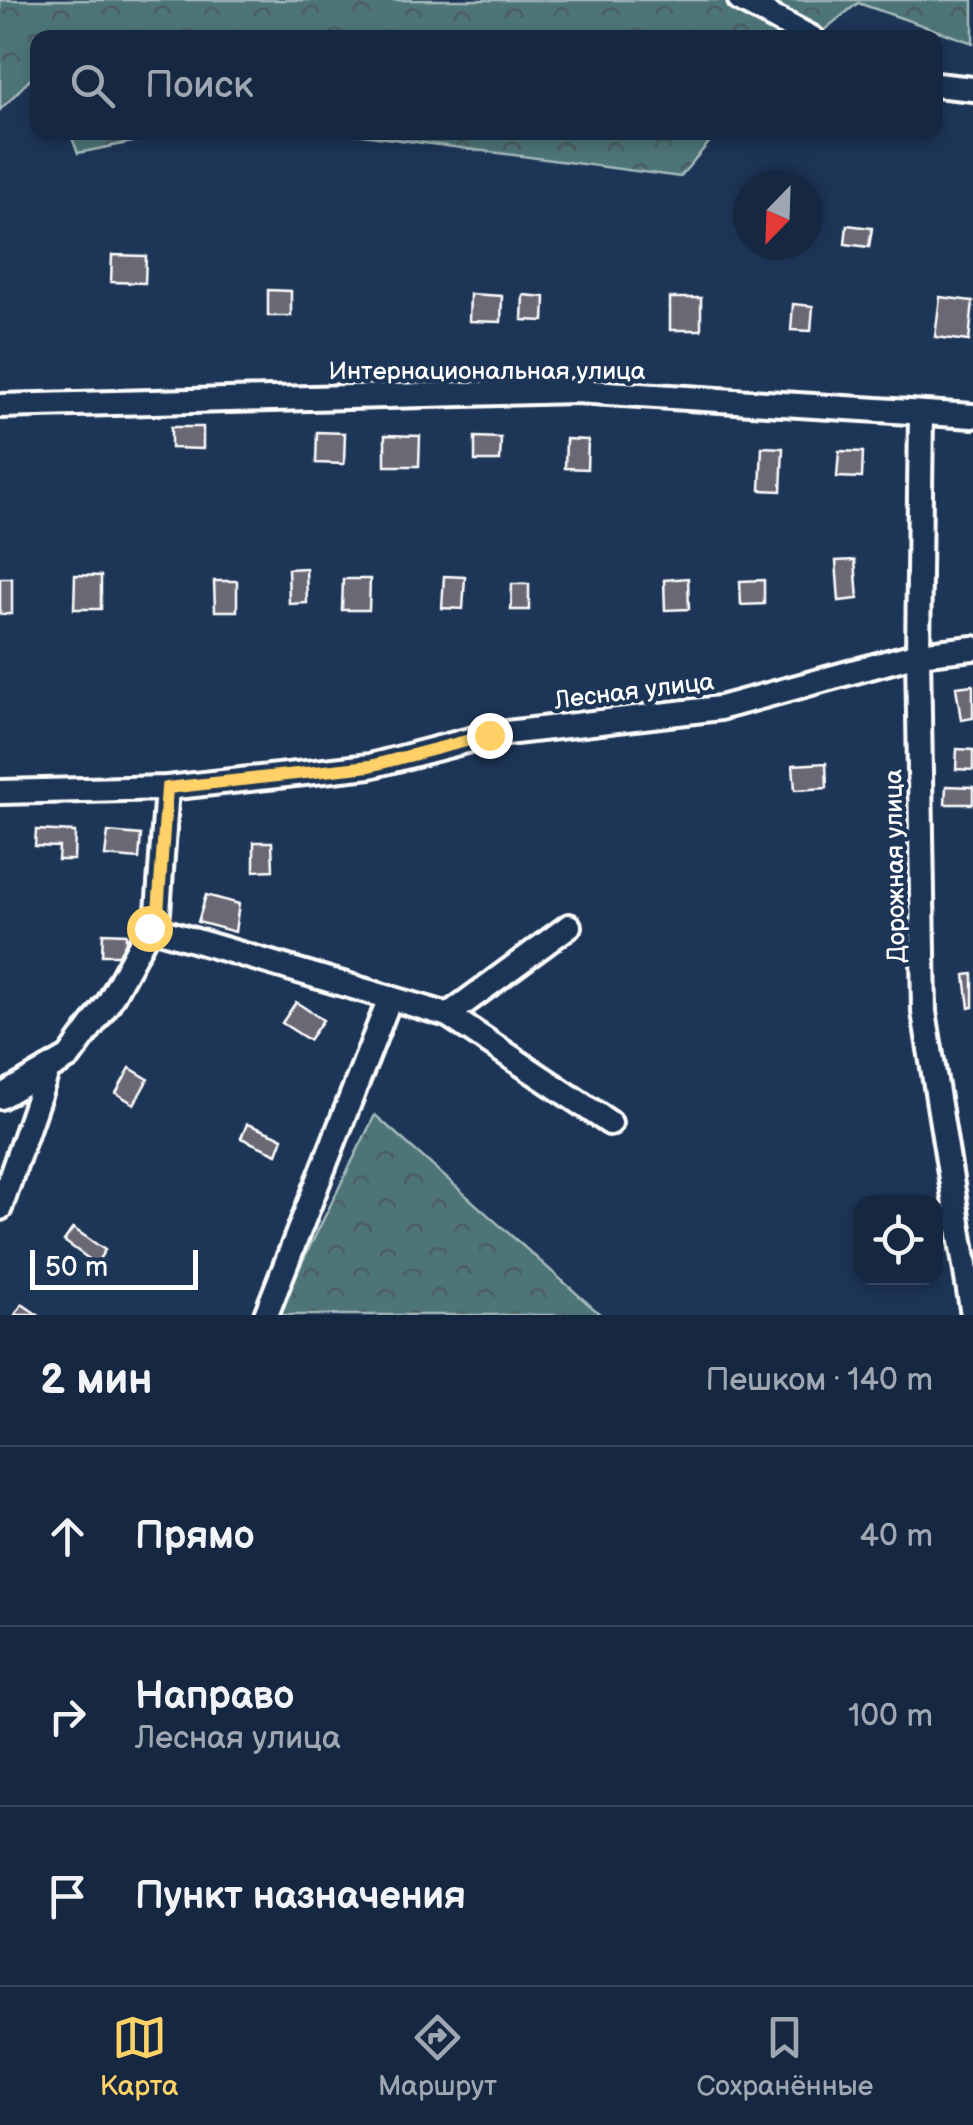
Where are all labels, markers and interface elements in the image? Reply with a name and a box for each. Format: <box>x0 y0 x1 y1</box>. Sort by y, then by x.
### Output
search box <box>30 30 943 140</box>
icon: search <box>65 58 120 113</box>
text: Поиск <box>145 63 253 108</box>
north arrow <box>733 170 823 260</box>
street label: Интернациональная улица <box>328 356 646 387</box>
street label: Лесная улица <box>551 666 716 717</box>
route end <box>467 713 513 759</box>
street label: Дорожная улица <box>878 769 913 963</box>
route start <box>127 906 173 952</box>
map controls <box>853 1195 943 1285</box>
button: locate <box>853 1195 943 1285</box>
scale bar <box>30 1245 198 1290</box>
text: 50 m <box>45 1251 108 1284</box>
text: 2 мин <box>40 1355 152 1406</box>
text: Пешком · 140 m <box>706 1361 933 1400</box>
icon: ahead <box>40 1509 95 1564</box>
text: Прямо <box>135 1514 254 1559</box>
text: 40 m <box>860 1517 933 1556</box>
text: Направо <box>135 1674 294 1719</box>
icon: right <box>40 1689 95 1744</box>
text: 100 m <box>848 1697 933 1736</box>
text: Лесная улица <box>135 1719 341 1758</box>
icon: arrive <box>40 1869 95 1924</box>
text: Пункт назначения <box>135 1874 466 1919</box>
tab: Карта <box>100 2010 179 2103</box>
tab: Маршрут <box>378 2010 497 2103</box>
tab: Сохранённые <box>696 2010 873 2103</box>

